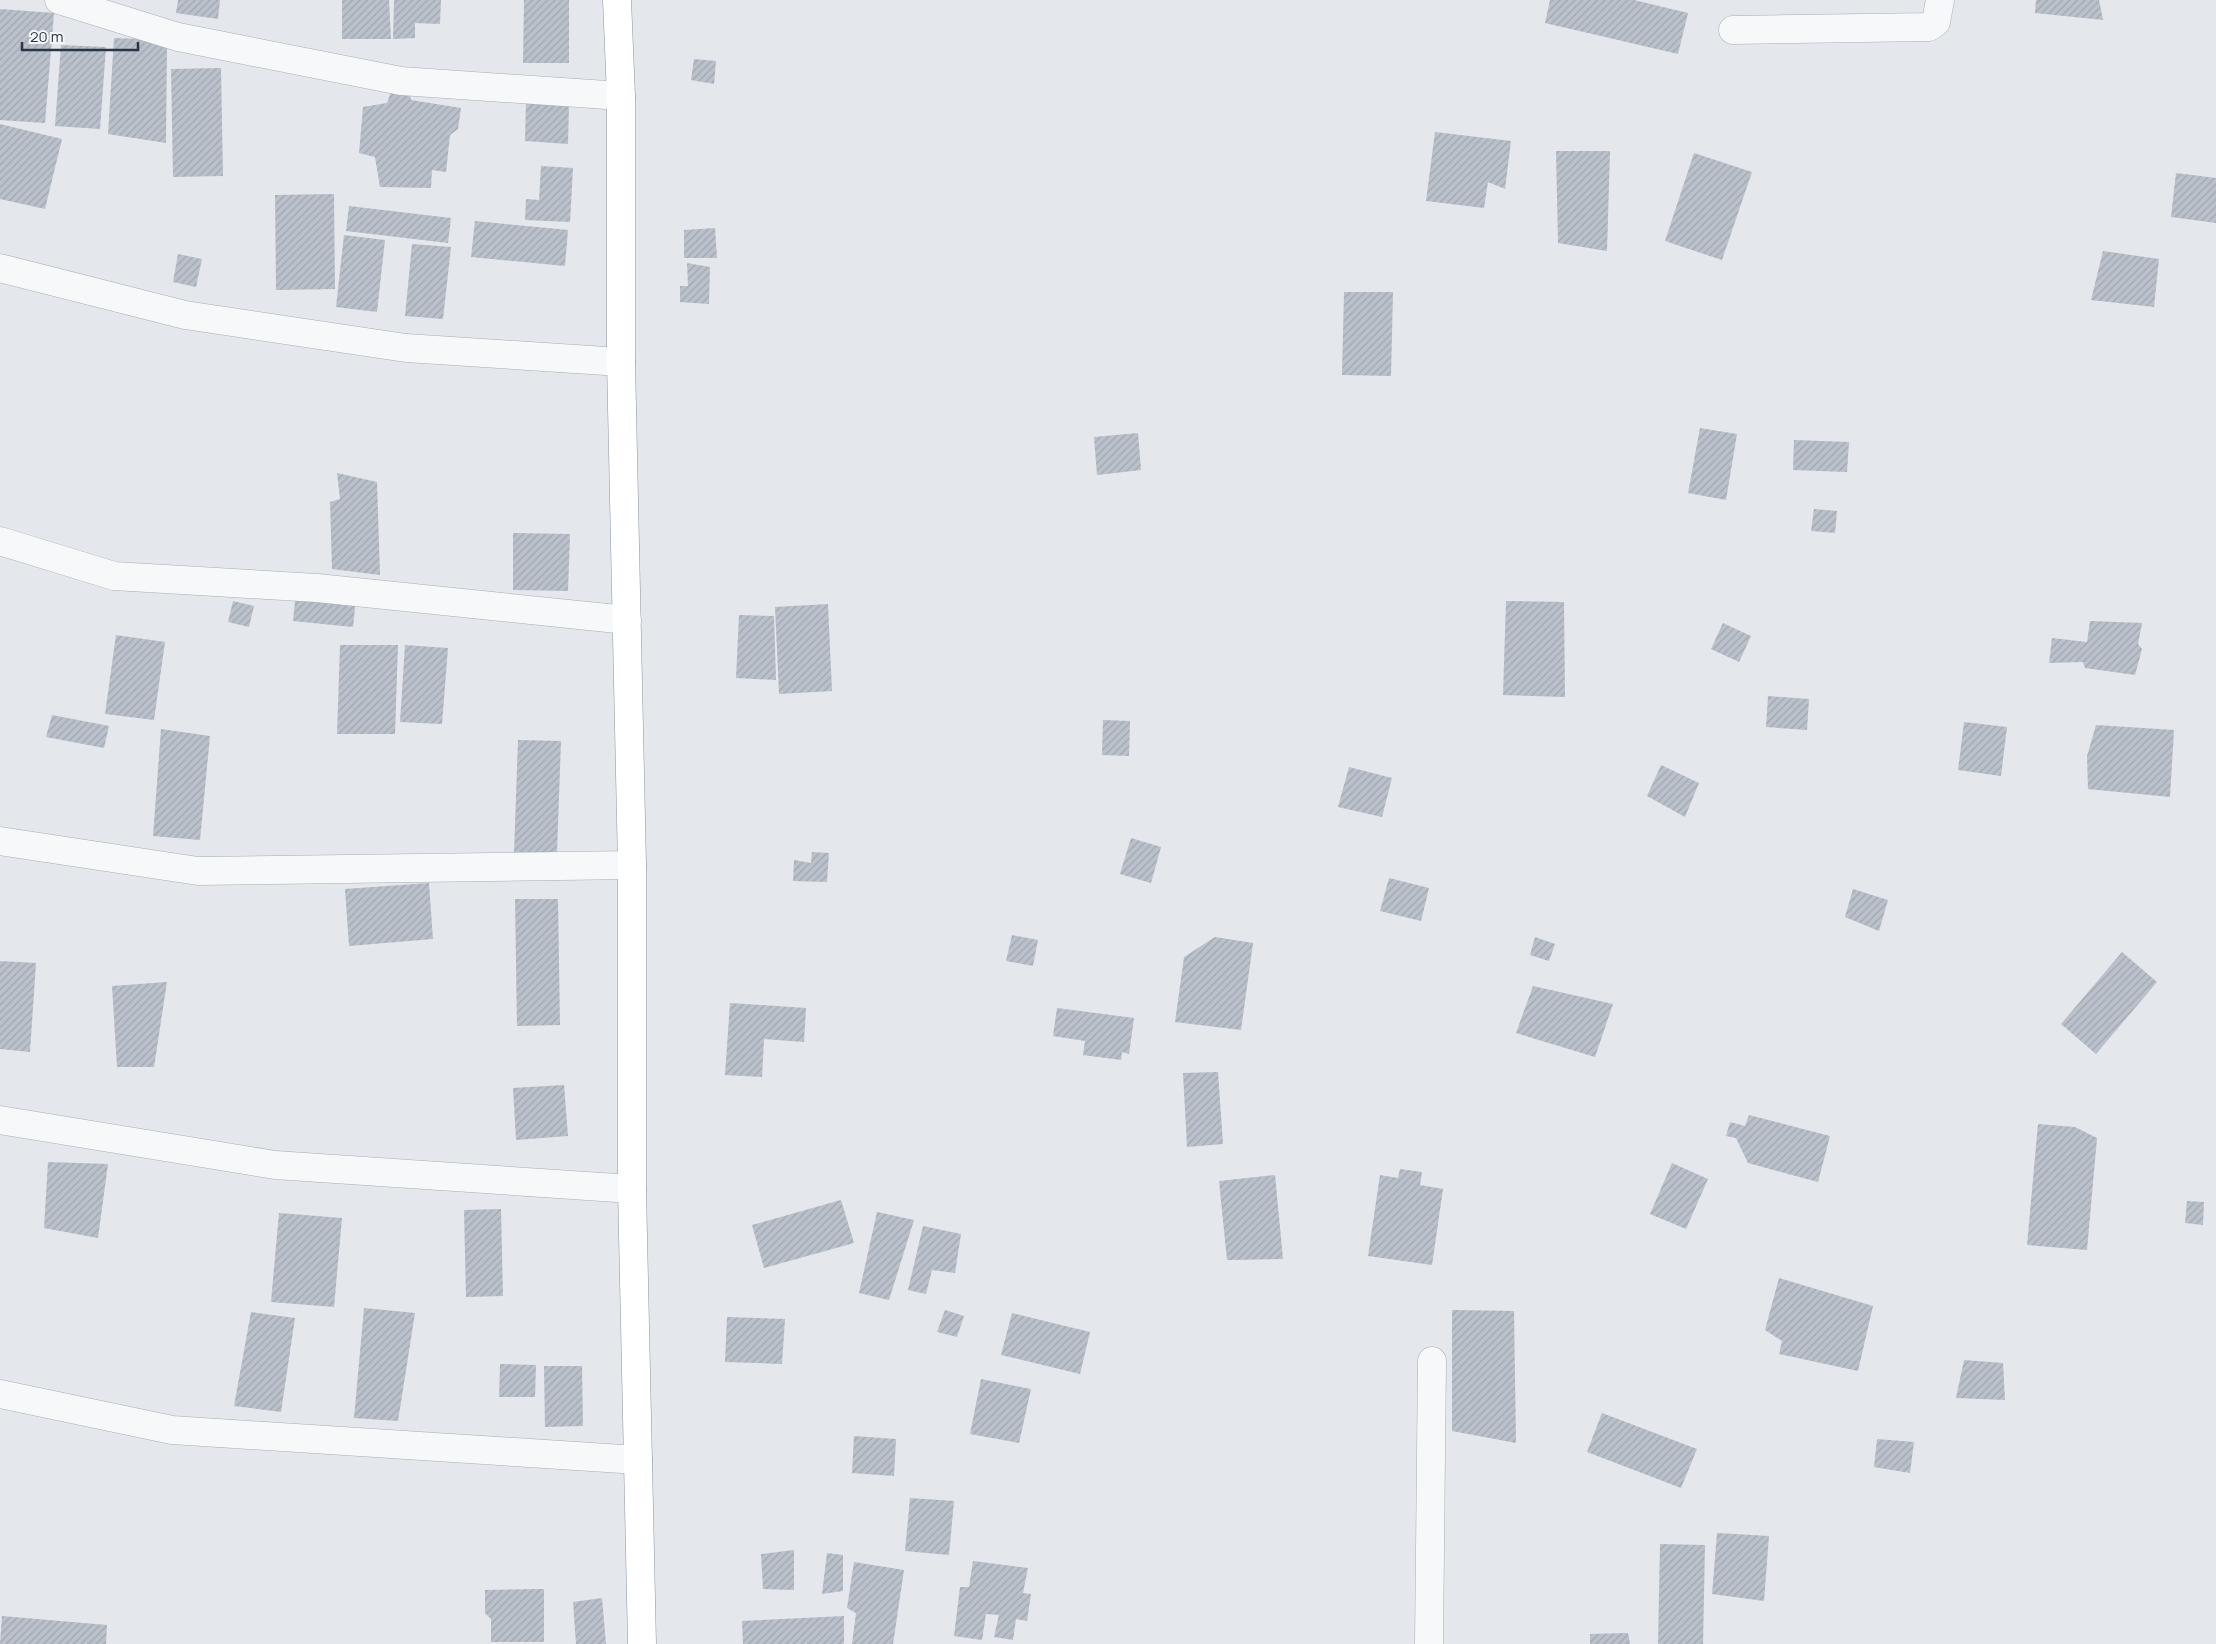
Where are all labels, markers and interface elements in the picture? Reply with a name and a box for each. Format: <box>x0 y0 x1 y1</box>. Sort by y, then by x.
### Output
scale bar <box>22 20 139 52</box>
text: 20 m <box>30 26 63 47</box>

